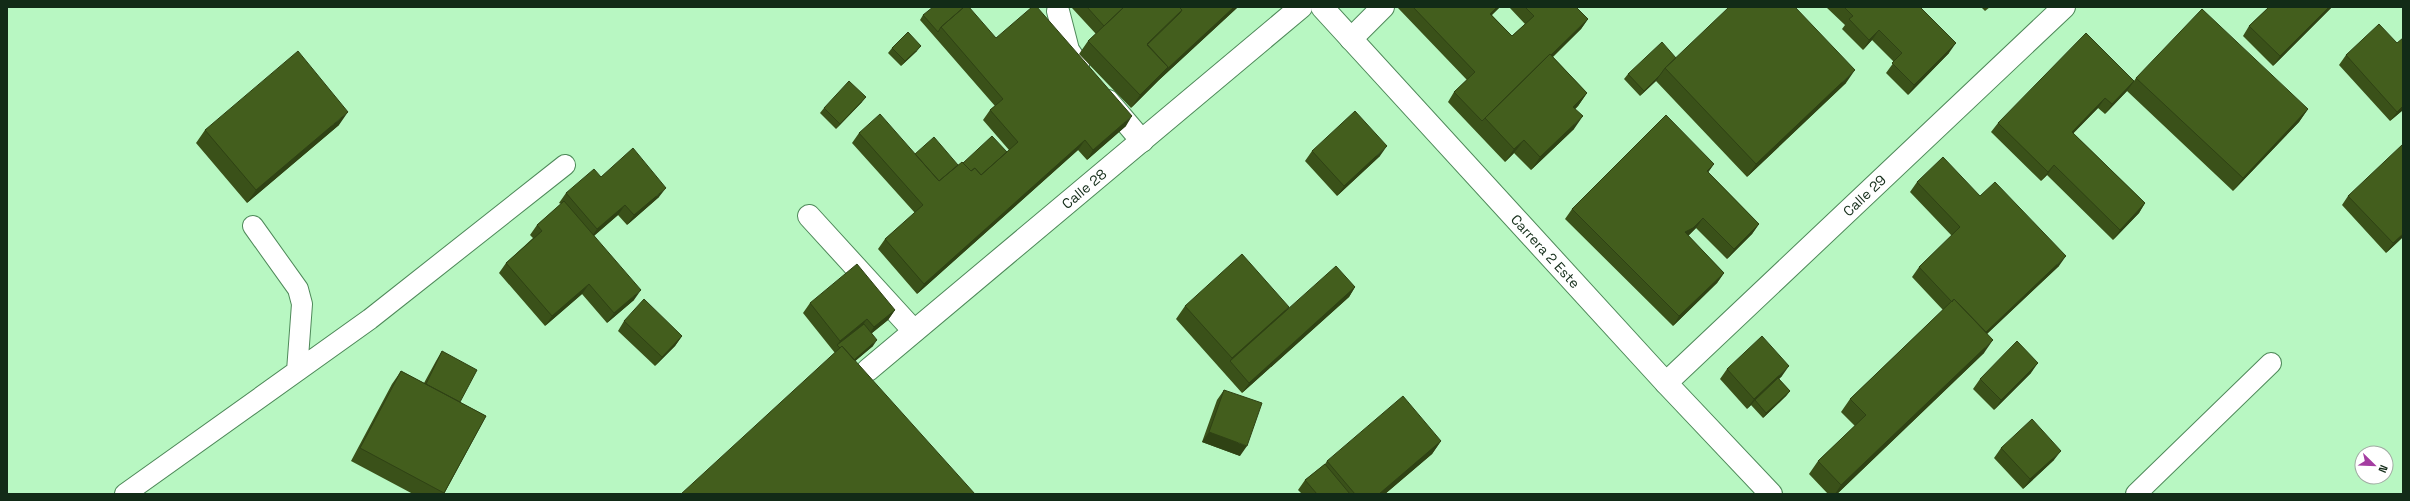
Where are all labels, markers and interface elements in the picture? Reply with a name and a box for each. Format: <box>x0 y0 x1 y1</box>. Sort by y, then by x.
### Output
street label: Calle 28 <box>1058 165 1110 213</box>
street label: Calle 29 <box>1839 171 1890 220</box>
street label: Carrera 2 Este <box>1507 210 1584 292</box>
north arrow <box>2354 445 2394 485</box>
text: N <box>2375 463 2391 475</box>

